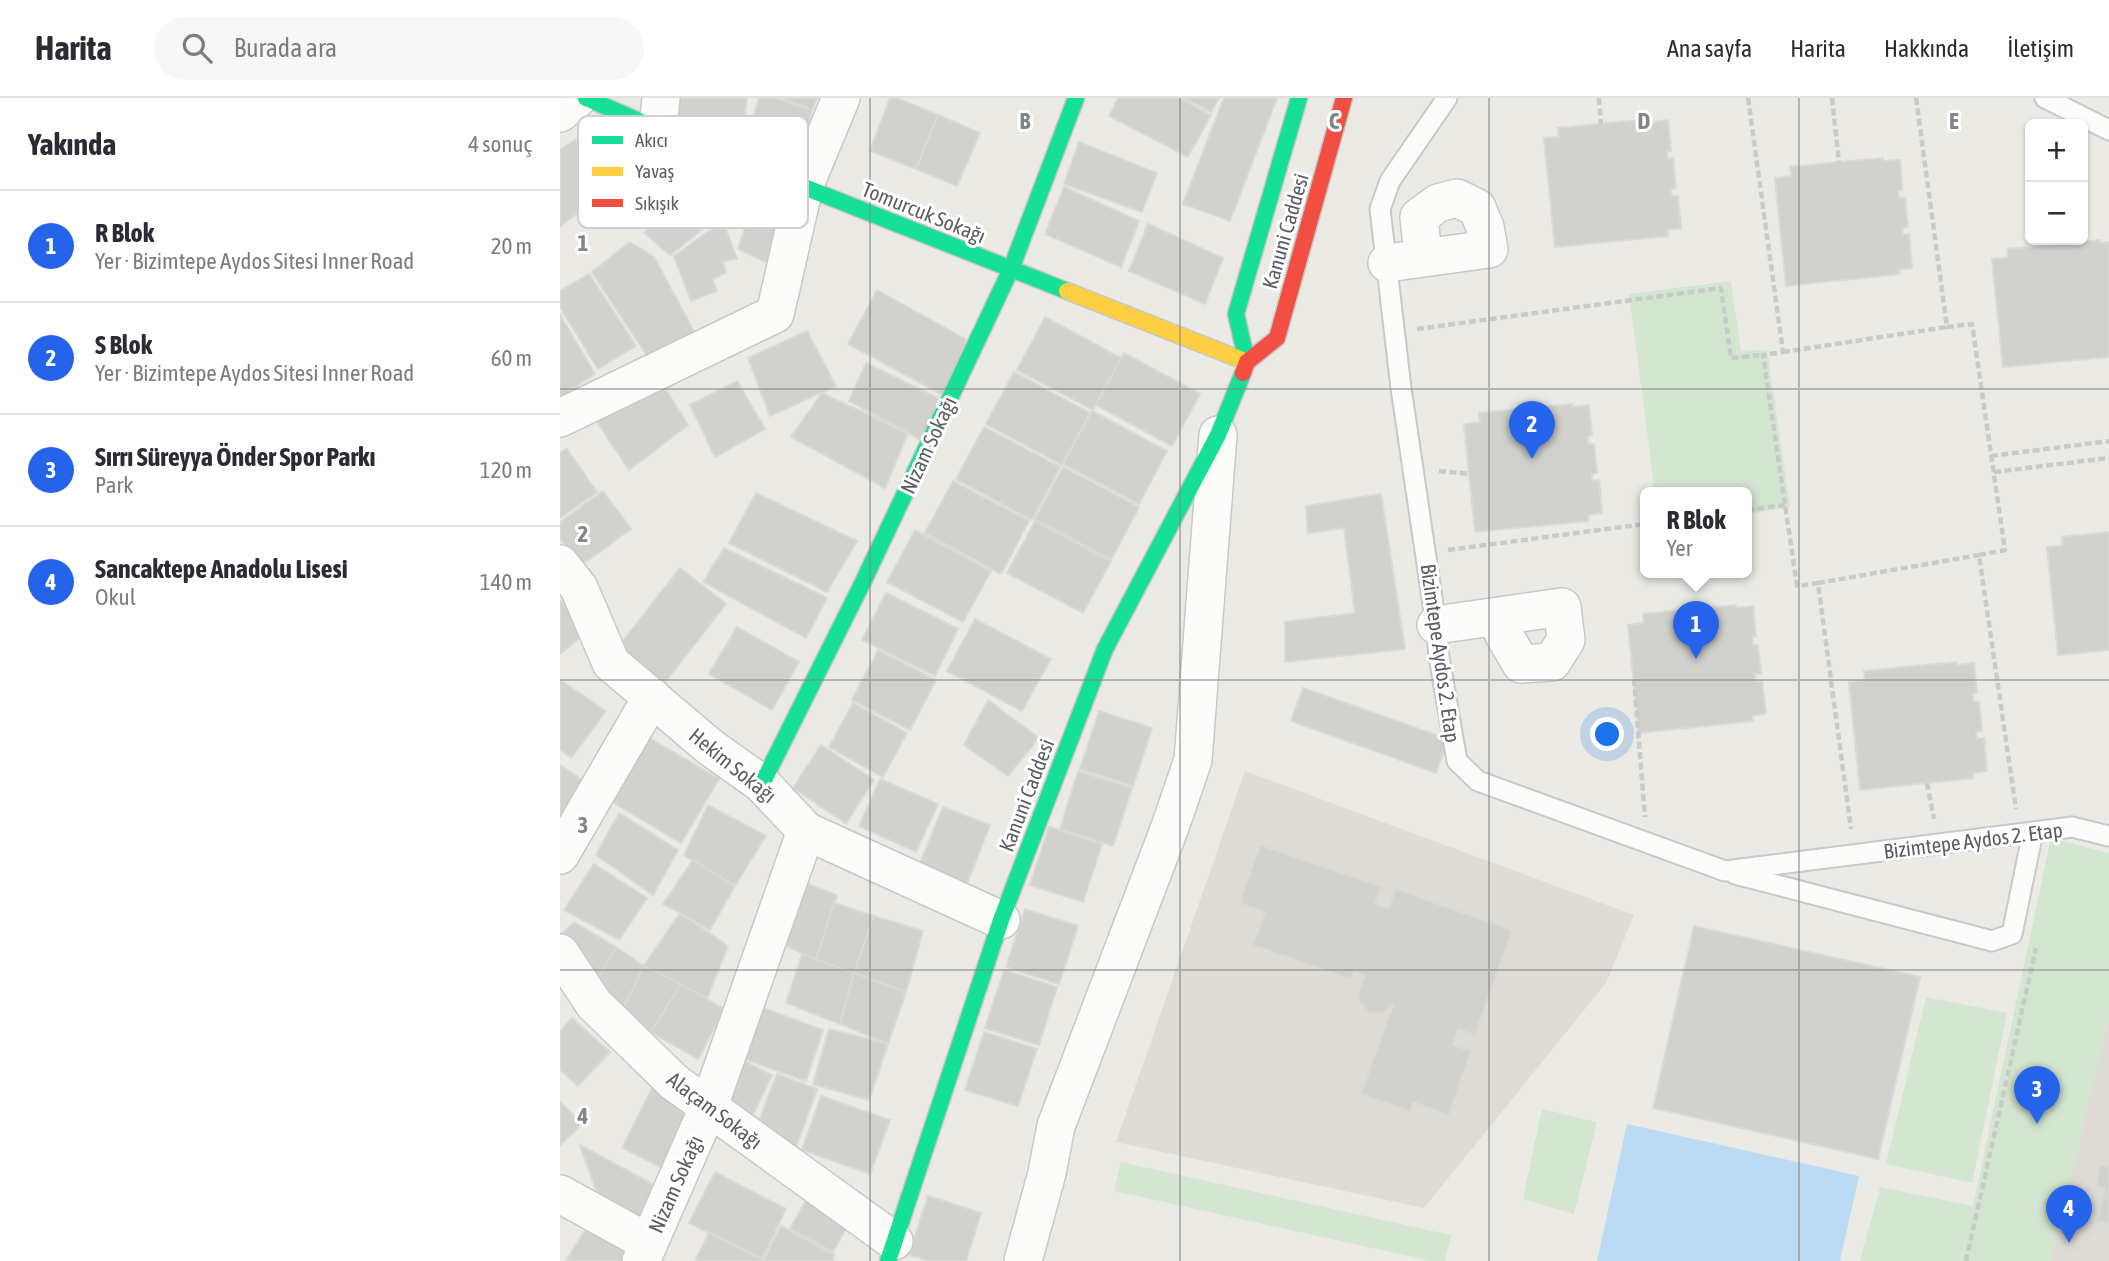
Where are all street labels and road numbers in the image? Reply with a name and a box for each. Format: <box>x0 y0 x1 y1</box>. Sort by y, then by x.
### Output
street label: Kanuni Caddesi <box>1257 171 1313 291</box>
street label: Tomurcuk Sokağı <box>859 176 989 248</box>
street label: Nizam Sokağı <box>895 393 961 497</box>
street label: Bizimtepe Aydos 2. Etap <box>1417 562 1465 744</box>
street label: Hekim Sokağı <box>685 723 781 807</box>
street label: Kanuni Caddesi <box>994 735 1058 855</box>
street label: Bizimtepe Aydos 2. Etap <box>1882 817 2064 863</box>
street label: Alaçam Sokağı <box>663 1066 767 1154</box>
street label: Nizam Sokağı <box>643 1132 707 1236</box>

